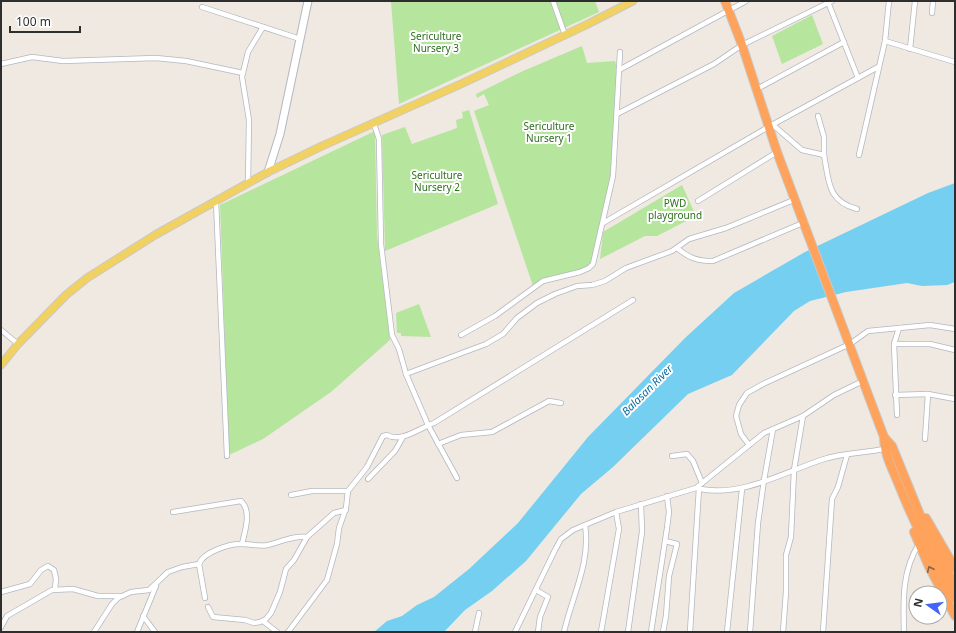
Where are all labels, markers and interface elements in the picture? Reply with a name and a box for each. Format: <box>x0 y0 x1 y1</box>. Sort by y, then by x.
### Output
scale bar <box>10 8 80 34</box>
text: 100 m <box>16 13 51 30</box>
park label: Sericulture Nursery 3 <box>411 29 462 55</box>
park label: Sericulture Nursery 1 <box>524 119 575 145</box>
park label: Sericulture Nursery 2 <box>412 168 463 194</box>
park label: PWD playground <box>648 196 702 222</box>
water label: Balasan River <box>618 360 676 418</box>
one-way arrow <box>927 566 935 574</box>
north arrow <box>908 585 948 625</box>
text: N <box>909 596 926 609</box>

